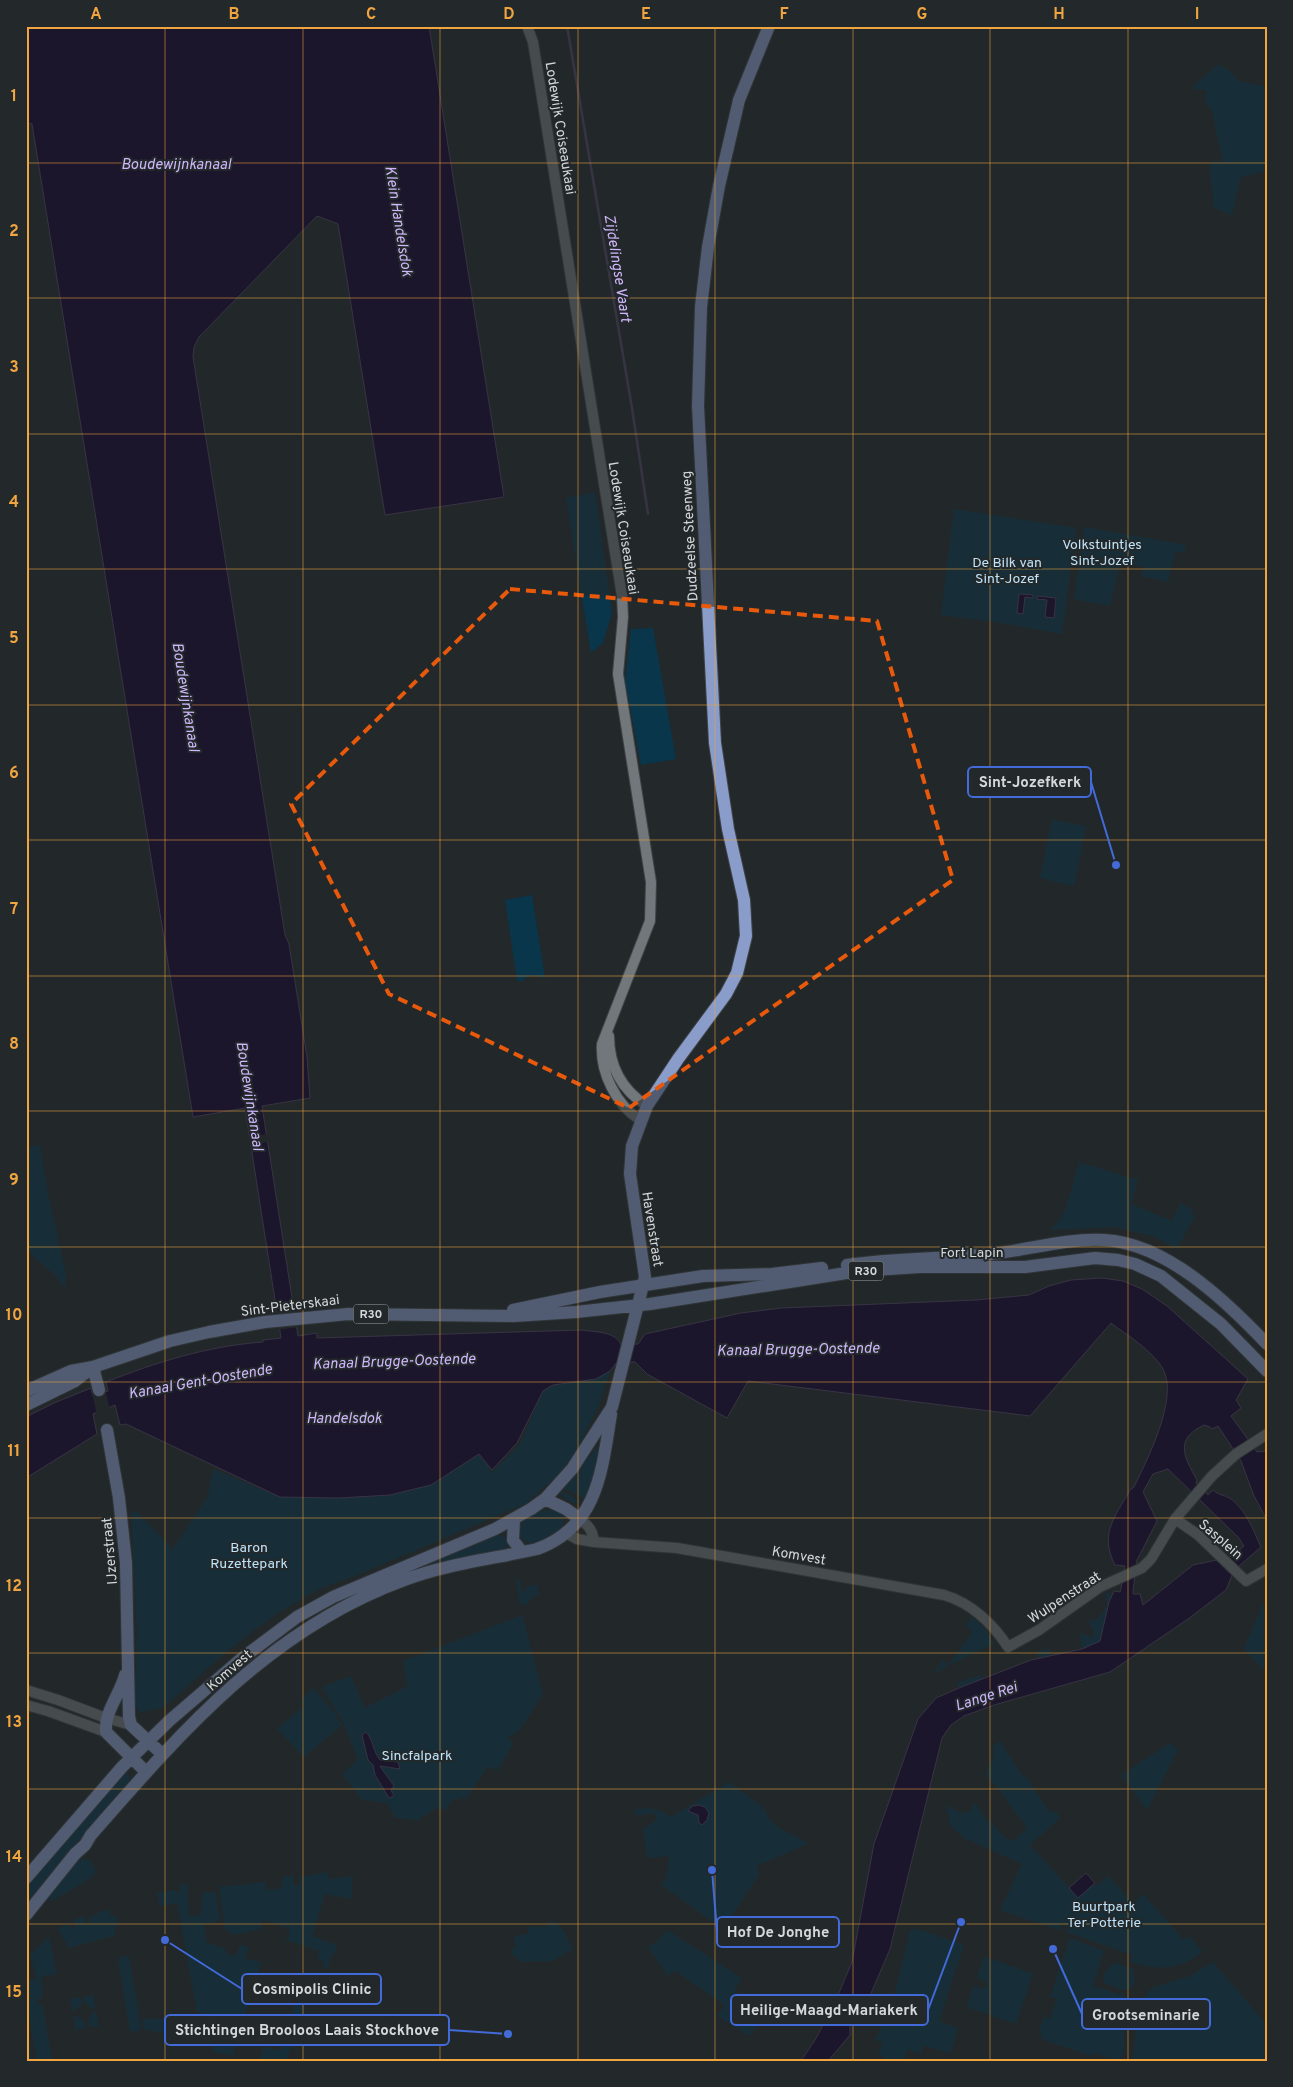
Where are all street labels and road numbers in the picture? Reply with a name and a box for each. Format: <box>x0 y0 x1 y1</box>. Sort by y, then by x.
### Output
street label: Lodewijk Coiseaukaai <box>541 60 578 196</box>
street label: Lodewijk Coiseaukaai <box>604 460 641 596</box>
street label: Dudzeelse Steenweg <box>679 470 702 602</box>
street label: Havenstraat <box>637 1191 666 1268</box>
street label: Fort Lapin <box>940 1245 1004 1262</box>
road number: R30 <box>848 1262 884 1280</box>
street label: Sint-Pieterskaai <box>240 1292 341 1321</box>
road number: R30 <box>354 1305 388 1324</box>
street label: IJzerstraat <box>99 1516 122 1585</box>
street label: Sasplein <box>1194 1516 1246 1564</box>
street label: Komvest <box>770 1543 827 1570</box>
street label: Wulpenstraat <box>1025 1568 1104 1628</box>
street label: Komvest <box>204 1647 256 1695</box>

